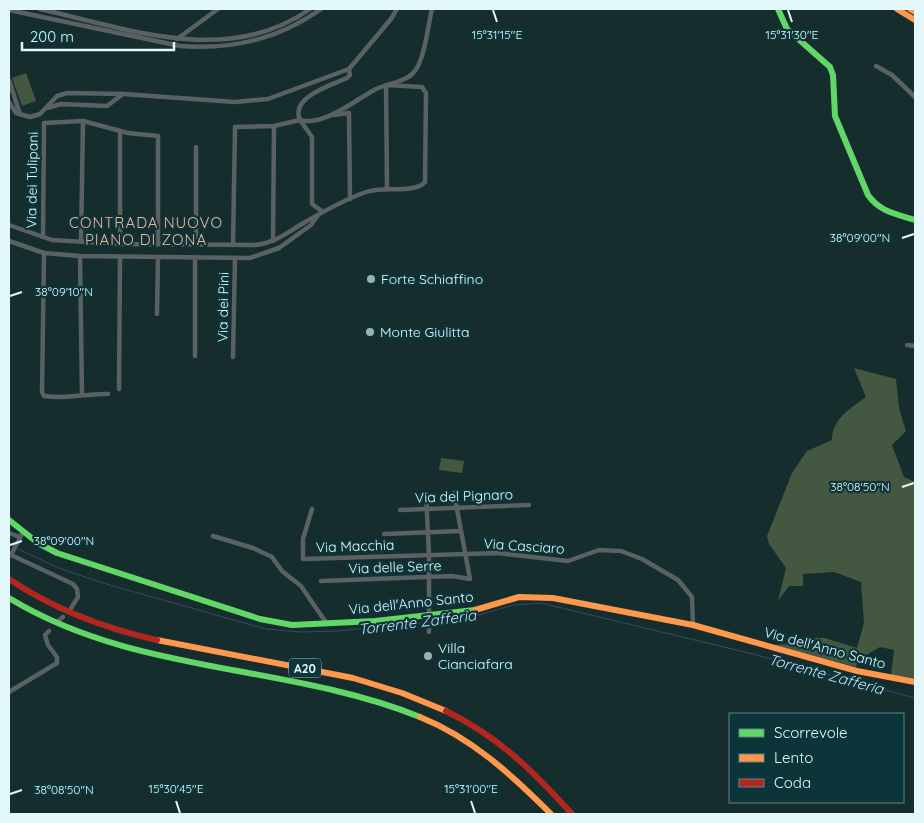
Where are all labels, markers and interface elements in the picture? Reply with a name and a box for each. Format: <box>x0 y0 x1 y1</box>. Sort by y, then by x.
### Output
scale bar <box>22 20 175 52</box>
text: 200 m <box>30 27 74 46</box>
text: 15°31'15"E <box>472 27 522 42</box>
text: 15°31'30"E <box>766 27 819 42</box>
street label: Via dei Tulipani <box>22 131 42 229</box>
district label: CONTRADA NUOVO PIANO DI ZONA <box>69 213 223 249</box>
text: 38°09'00"N <box>830 230 890 245</box>
place label: Forte Schiaffino <box>381 270 483 288</box>
street label: Via dei Pini <box>213 272 233 342</box>
marker: Forte Schiaffino <box>365 273 377 285</box>
text: 38°09'10"N <box>35 284 93 299</box>
place label: Monte Giulitta <box>380 323 469 341</box>
marker: Monte Giulitta <box>364 326 376 338</box>
text: 38°08'50"N <box>830 479 890 494</box>
street label: Via del Pignaro <box>415 485 513 507</box>
text: 38°09'00"N <box>34 533 94 548</box>
street label: Via Casciaro <box>483 534 565 558</box>
street label: Via Macchia <box>315 536 395 556</box>
street label: Via delle Serre <box>348 556 442 578</box>
street label: Via dell'Anno Santo <box>348 588 474 618</box>
water label: Torrente Zafferia <box>357 605 478 639</box>
street label: Via dell'Anno Santo <box>762 623 888 673</box>
place label: Villa Cianciafara <box>438 639 513 673</box>
marker: Villa Cianciafara <box>422 650 434 662</box>
water label: Torrente Zafferia <box>766 650 886 699</box>
road number: A20 <box>289 658 321 678</box>
legend <box>729 713 904 803</box>
text: Scorrevole <box>774 723 848 742</box>
text: Lento <box>774 748 813 767</box>
text: Coda <box>774 773 811 792</box>
text: 15°30'45"E <box>148 781 204 796</box>
text: 15°31'00"E <box>444 781 498 796</box>
text: 38°08'50"N <box>34 782 94 797</box>

